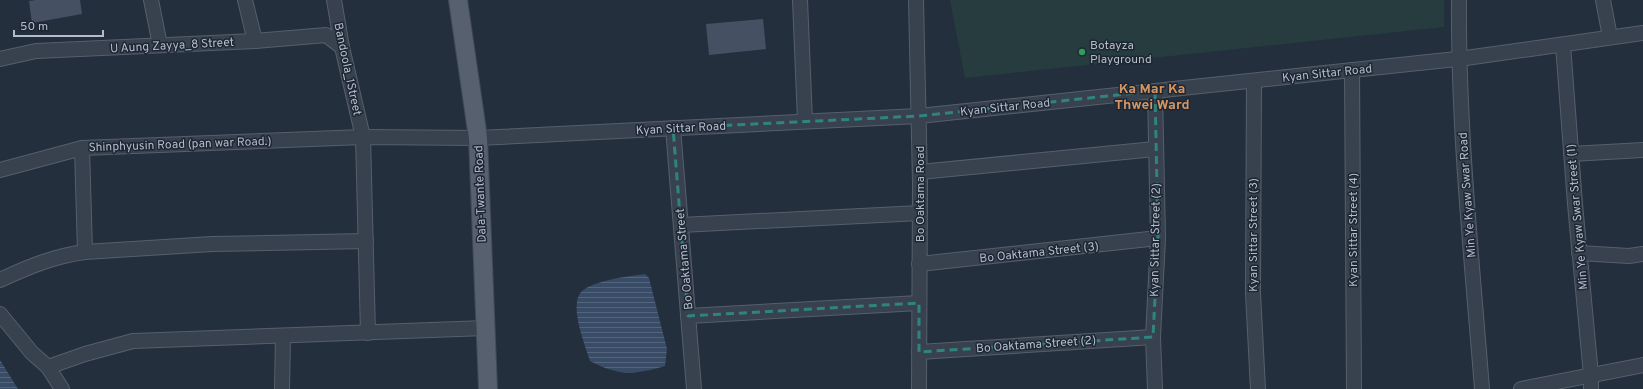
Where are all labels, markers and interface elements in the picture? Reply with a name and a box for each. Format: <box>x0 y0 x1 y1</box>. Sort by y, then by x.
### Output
scale bar <box>14 12 103 38</box>
text: 50 m <box>20 19 48 35</box>
street label: Bandoola_1Street <box>329 21 365 117</box>
street label: U Aung Zayya_8 Street <box>110 35 235 57</box>
place label: Botayza Playground <box>1090 38 1152 68</box>
marker: Botayza Playground <box>1077 47 1087 57</box>
street label: Kyan Sittar Road <box>1281 61 1373 87</box>
district label: Ka Mar Ka Thwei Ward <box>1114 81 1190 114</box>
street label: Kyan Sittar Road <box>959 95 1051 121</box>
street label: Kyan Sittar Road <box>636 119 727 139</box>
street label: Min Ye Kyaw Swar Road <box>1456 132 1480 258</box>
street label: Shinphyusin Road (pan war Road.) <box>88 134 272 156</box>
street label: Min Ye Kyaw Swar Street (1) <box>1564 143 1592 291</box>
street label: Dala-Twante Road <box>471 145 491 243</box>
street label: Bo Oaktama Road <box>913 146 929 242</box>
street label: Kyan Sittar Street (4) <box>1346 173 1362 287</box>
street label: Kyan Sittar Street (3) <box>1246 178 1262 292</box>
street label: Kyan Sittar Street (2) <box>1147 183 1165 297</box>
street label: Bo Oaktama Street <box>673 207 697 310</box>
street label: Bo Oaktama Street (3) <box>979 239 1100 267</box>
street label: Bo Oaktama Street (2) <box>976 333 1097 357</box>

